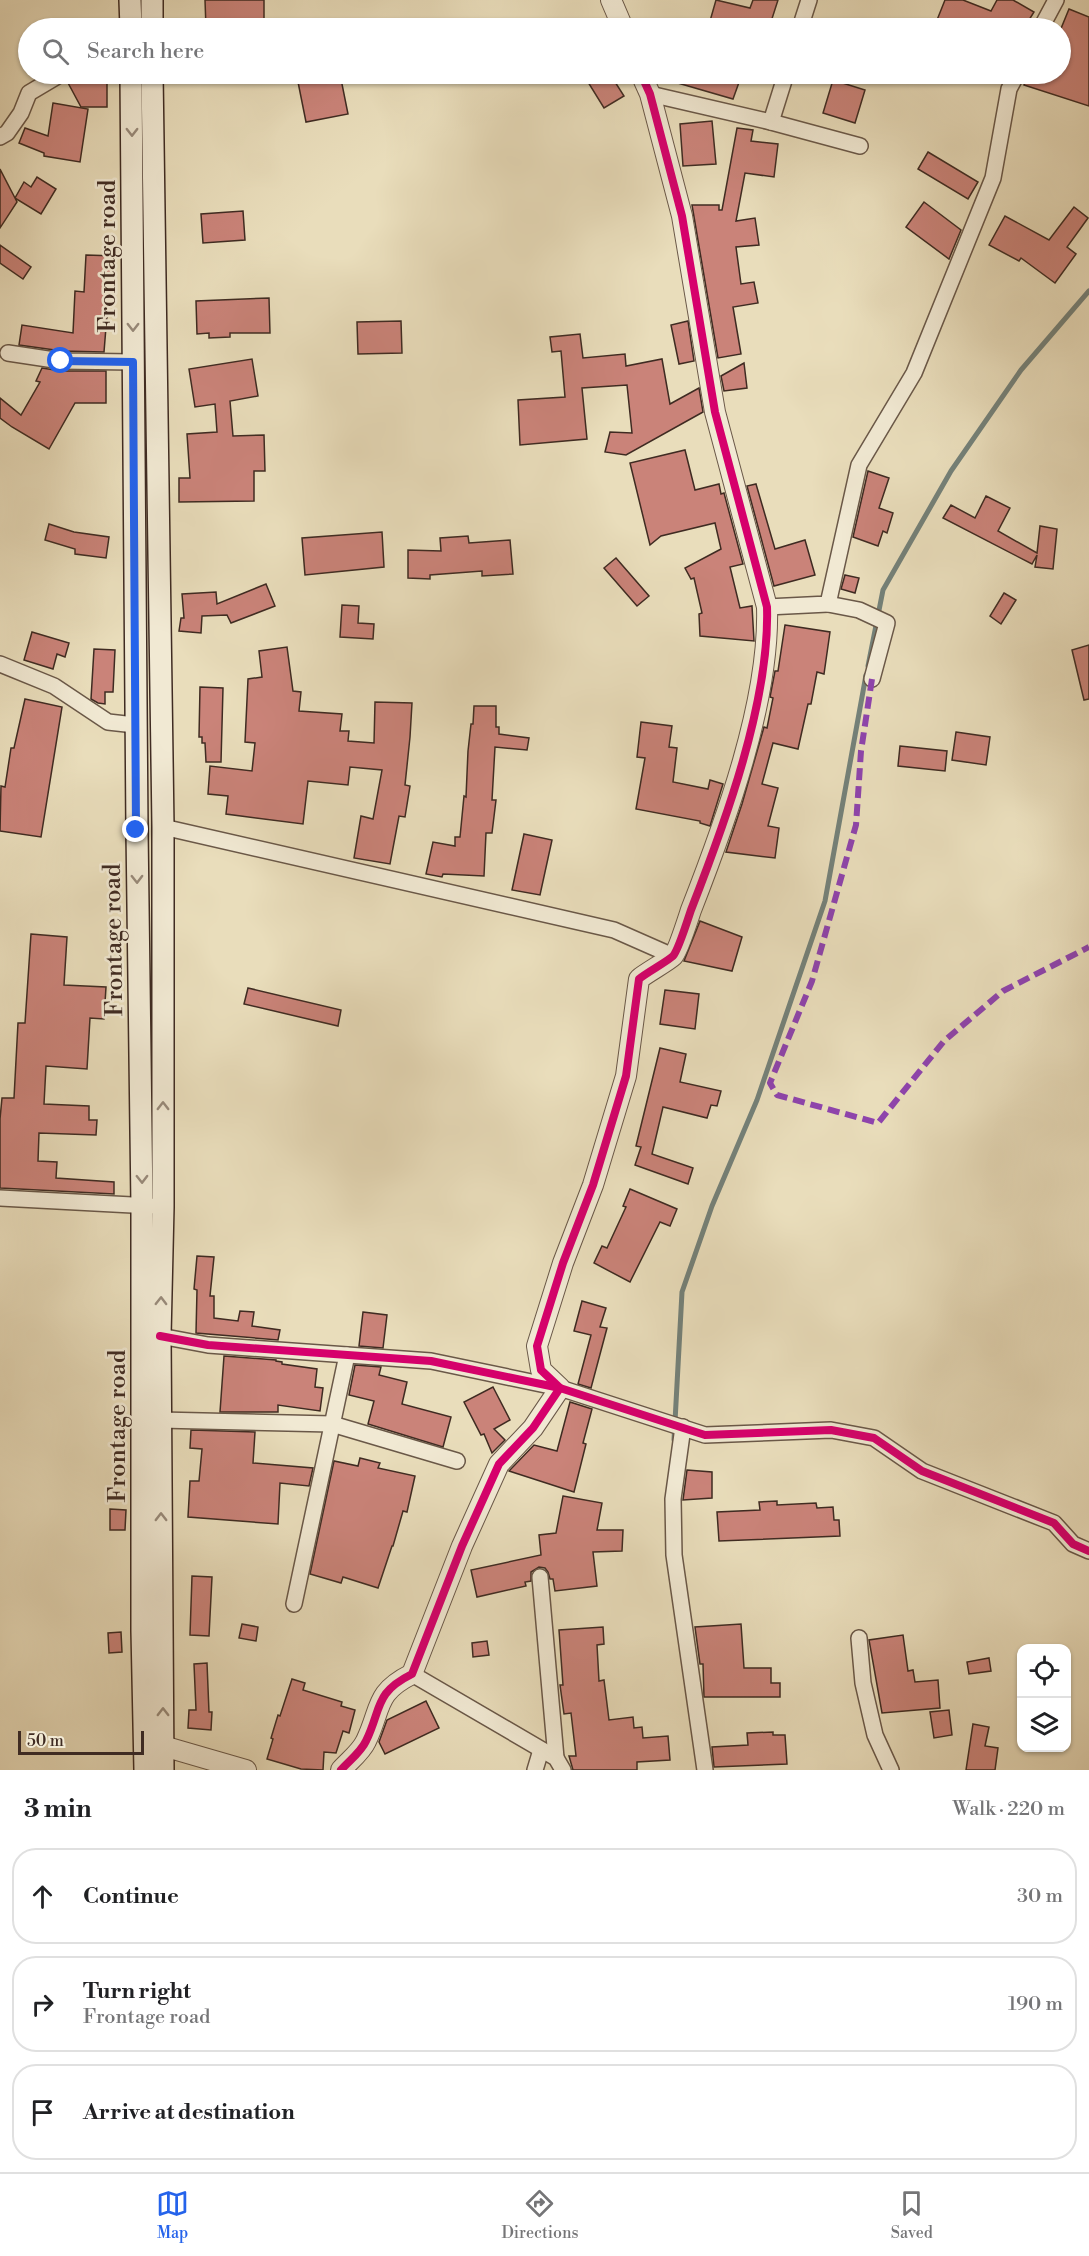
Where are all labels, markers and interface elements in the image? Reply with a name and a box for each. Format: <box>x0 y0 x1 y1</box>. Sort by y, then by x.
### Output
search box <box>18 18 1071 84</box>
icon: search <box>39 35 72 68</box>
text: Search here <box>87 38 204 65</box>
one-way arrow <box>125 127 138 136</box>
street label: Frontage road <box>93 179 123 332</box>
one-way arrow <box>127 322 139 331</box>
route start <box>47 347 73 373</box>
route end <box>122 816 148 842</box>
street label: Frontage road <box>98 863 130 1017</box>
one-way arrow <box>131 874 143 883</box>
one-way arrow <box>157 1101 169 1110</box>
one-way arrow <box>136 1174 148 1183</box>
one-way arrow <box>154 1296 167 1305</box>
street label: Frontage road <box>103 1349 133 1502</box>
one-way arrow <box>155 1512 167 1521</box>
map controls <box>1017 1644 1071 1752</box>
button: locate <box>1017 1644 1071 1698</box>
button: layers <box>1017 1698 1071 1752</box>
one-way arrow <box>156 1707 169 1716</box>
scale bar <box>18 1728 144 1756</box>
text: 50 m <box>27 1731 64 1751</box>
text: 3 min <box>24 1793 92 1825</box>
text: Walk · 220 m <box>952 1797 1065 1822</box>
icon: ahead <box>26 1880 59 1913</box>
text: Continue <box>83 1883 179 1910</box>
text: 30 m <box>1017 1884 1063 1909</box>
text: Turn right <box>83 1978 191 2005</box>
icon: right <box>26 1988 59 2021</box>
text: 190 m <box>1008 1992 1063 2017</box>
text: Frontage road <box>83 2005 210 2030</box>
icon: arrive <box>26 2096 59 2129</box>
text: Arrive at destination <box>83 2099 295 2126</box>
tab: Map <box>156 2187 189 2243</box>
tab: Directions <box>501 2187 579 2243</box>
tab: Saved <box>891 2187 933 2243</box>

